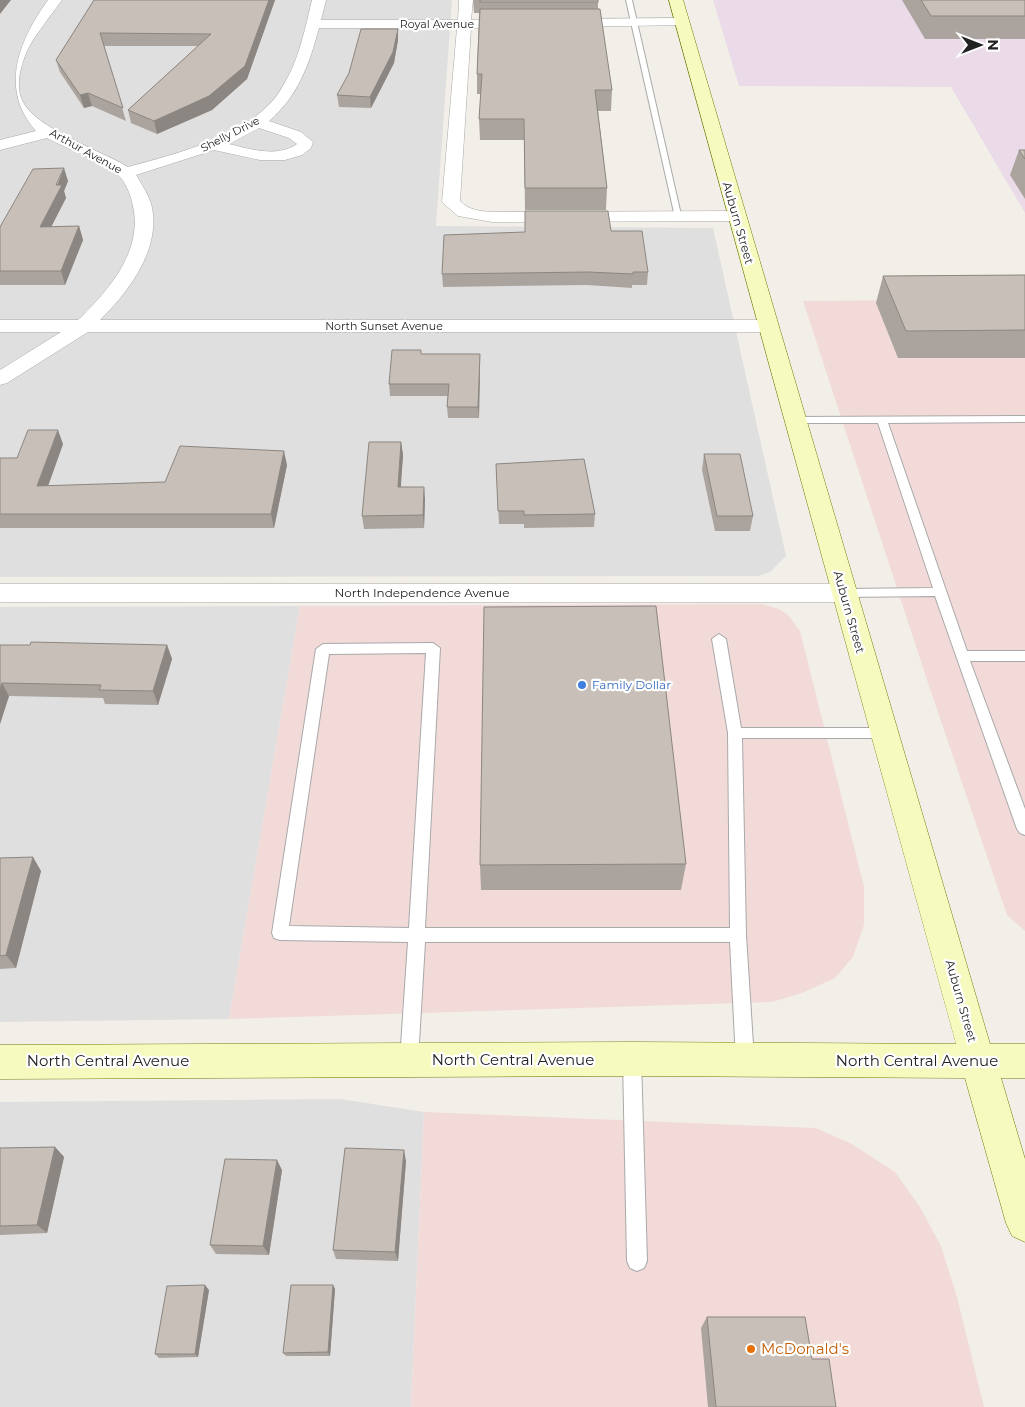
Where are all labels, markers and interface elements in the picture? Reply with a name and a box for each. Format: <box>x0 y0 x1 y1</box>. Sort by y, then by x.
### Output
street label: Royal Avenue <box>400 17 474 31</box>
north arrow <box>955 20 1005 70</box>
text: N <box>984 39 1002 51</box>
street label: Shelly Drive <box>198 113 262 155</box>
street label: Arthur Avenue <box>47 125 125 177</box>
street label: Auburn Street <box>720 180 757 266</box>
street label: North Sunset Avenue <box>325 319 443 333</box>
street label: Auburn Street <box>831 569 868 655</box>
street label: North Independence Avenue <box>335 585 509 600</box>
place label: Family Dollar <box>592 677 671 692</box>
marker: Family Dollar <box>576 679 588 691</box>
street label: Auburn Street <box>943 958 980 1044</box>
street label: North Central Avenue <box>432 1050 594 1069</box>
street label: North Central Avenue <box>27 1051 189 1070</box>
street label: North Central Avenue <box>836 1051 998 1070</box>
place label: McDonald's <box>761 1339 849 1358</box>
marker: McDonald's <box>745 1343 757 1355</box>

